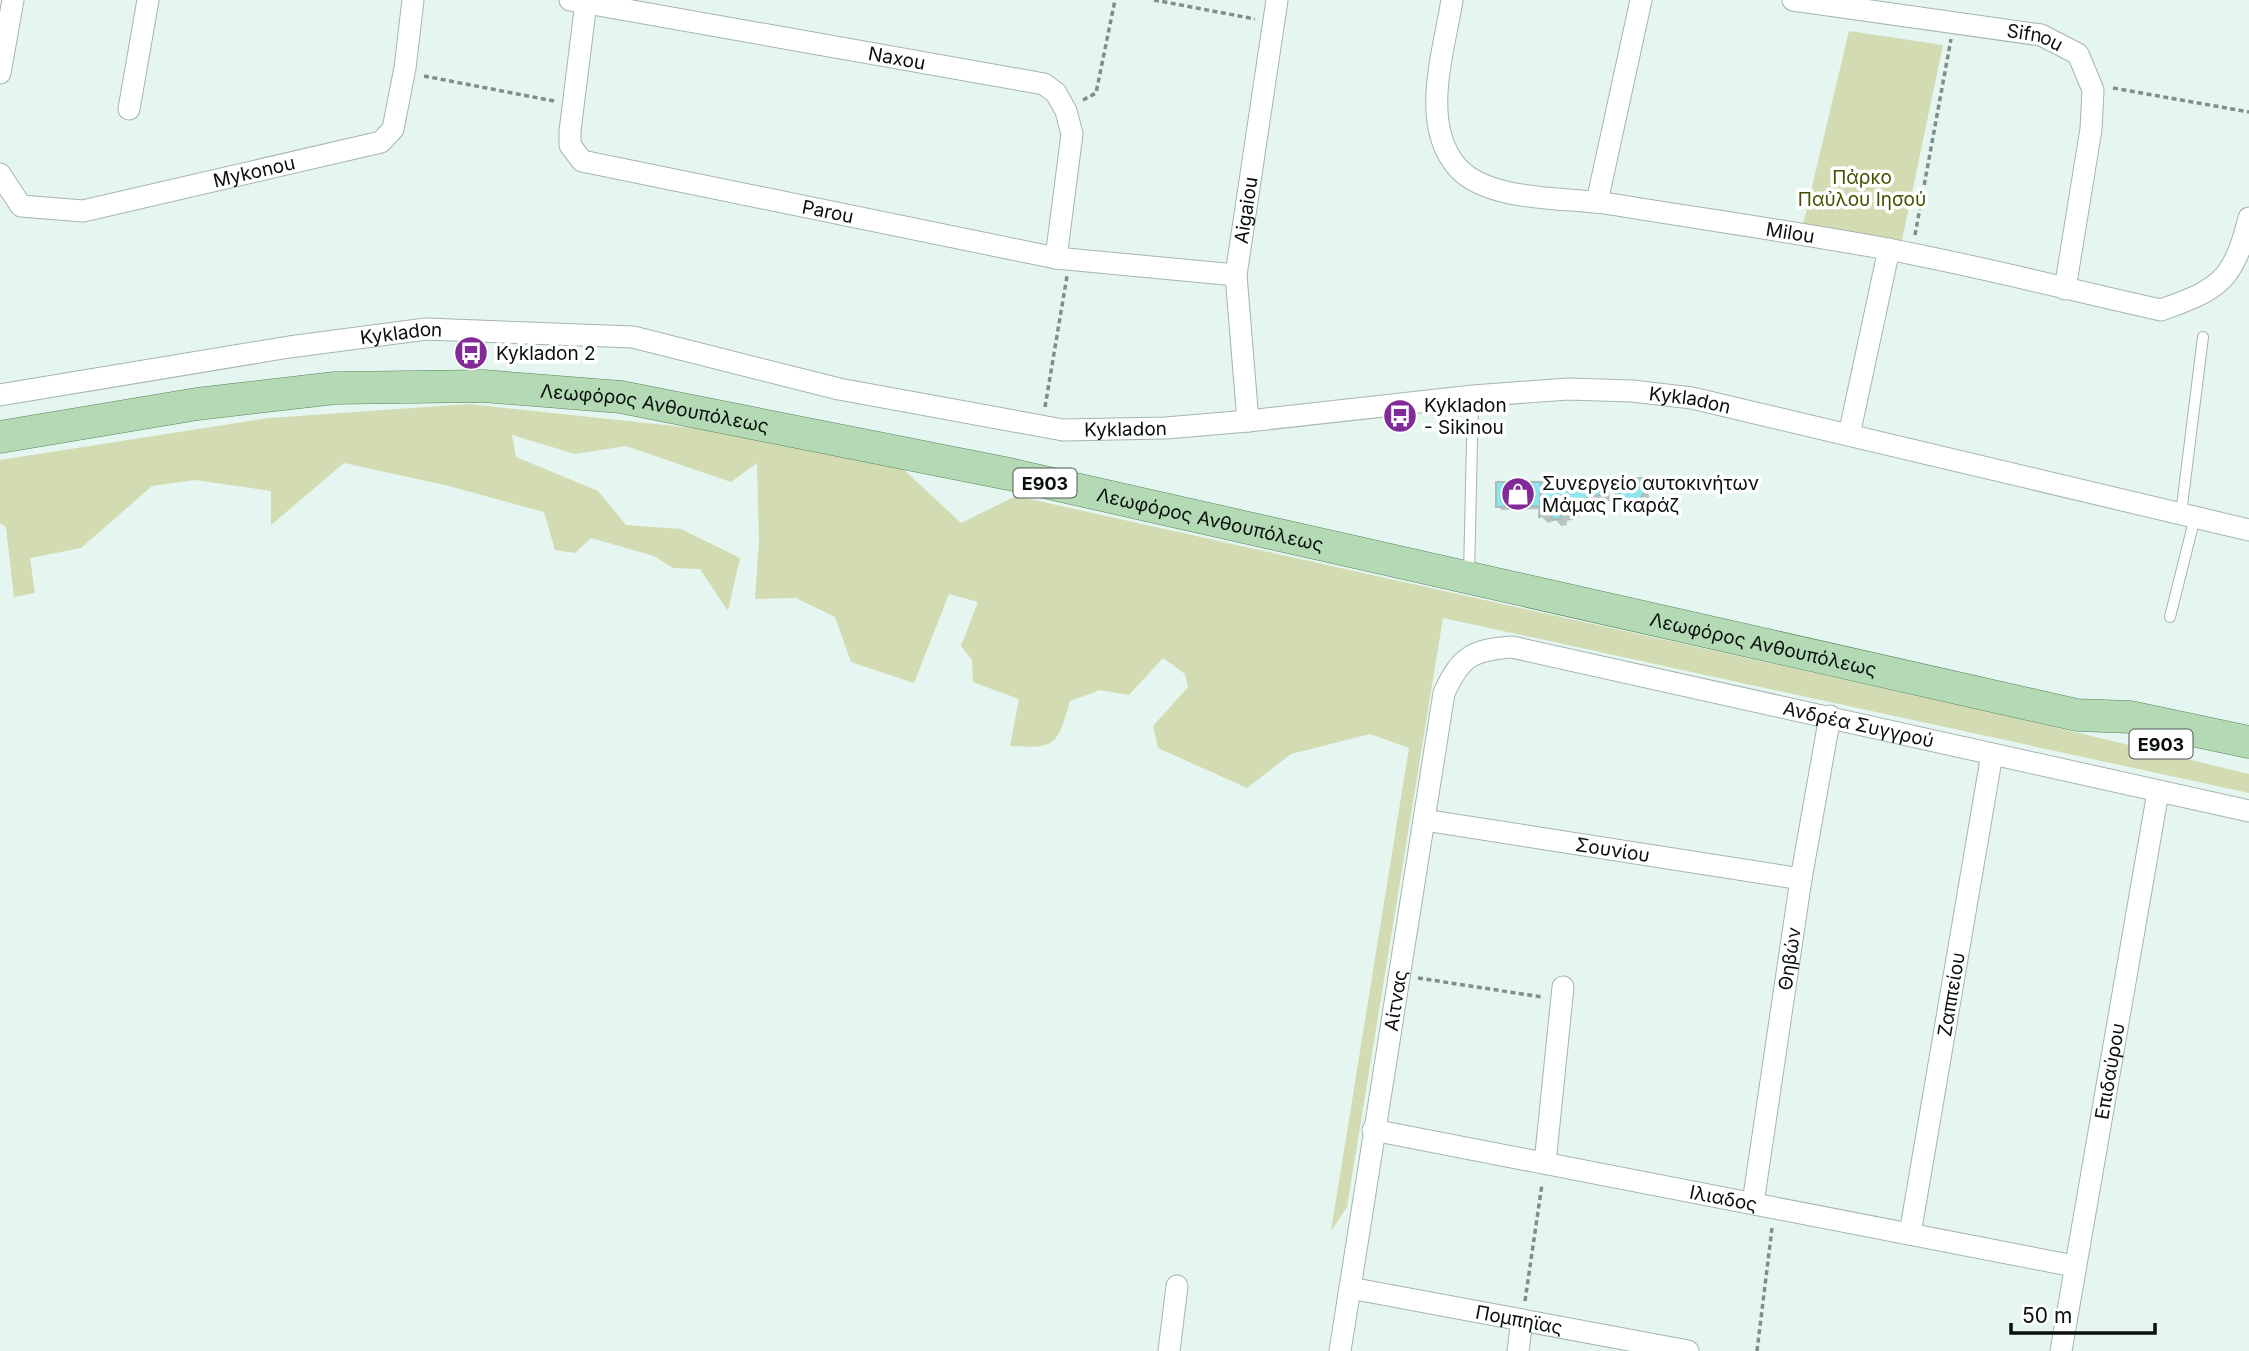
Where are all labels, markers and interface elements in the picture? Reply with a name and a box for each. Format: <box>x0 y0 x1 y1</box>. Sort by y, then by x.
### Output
street label: Sifnou <box>2005 19 2067 56</box>
street label: Naxou <box>867 42 927 74</box>
street label: Mykonou <box>211 151 297 192</box>
park label: Πἀρκο Παὐλου Ιησού <box>1798 166 1926 211</box>
street label: Aigaiou <box>1229 175 1262 245</box>
street label: Parou <box>800 195 856 228</box>
street label: Milou <box>1764 217 1816 248</box>
street label: Kykladon <box>359 317 443 349</box>
bus stop icon: Kykladon 2 <box>452 334 490 372</box>
place label: Kykladon 2 <box>496 342 596 365</box>
street label: Λεωφόρος Ανθουπόλεως <box>539 379 771 438</box>
street label: Kykladon <box>1648 382 1733 418</box>
place label: Kykladon - Sikinou <box>1424 394 1507 439</box>
bus stop icon: Kykladon - Sikinou <box>1381 397 1419 435</box>
street label: Kykladon <box>1084 416 1167 441</box>
road number: E903 <box>1014 468 1076 498</box>
place label: Συνεργείο αυτοκινήτων Μάμας Γκαράζ <box>1542 472 1759 517</box>
shop icon: Συνεργείο αυτοκινήτων Μάμας Γκαράζ <box>1499 475 1537 513</box>
street label: Λεωφόρος Ανθουπόλεως <box>1095 483 1326 556</box>
street label: Λεωφόρος Ανθουπόλεως <box>1648 608 1879 681</box>
street label: Ανδρέα Συγγρού <box>1781 696 1936 752</box>
road number: E903 <box>2130 730 2192 758</box>
street label: Σουνίου <box>1574 832 1651 867</box>
street label: Θηβών <box>1773 926 1805 992</box>
street label: Ζαππείου <box>1932 951 1969 1038</box>
street label: Αίτνας <box>1379 968 1412 1033</box>
street label: Επιδαύρου <box>2090 1021 2129 1121</box>
street label: Ιλιαδος <box>1688 1180 1759 1216</box>
scale bar <box>2011 1292 2154 1336</box>
street label: Πομπηϊας <box>1474 1300 1565 1339</box>
text: 50 m <box>2022 1303 2072 1328</box>

